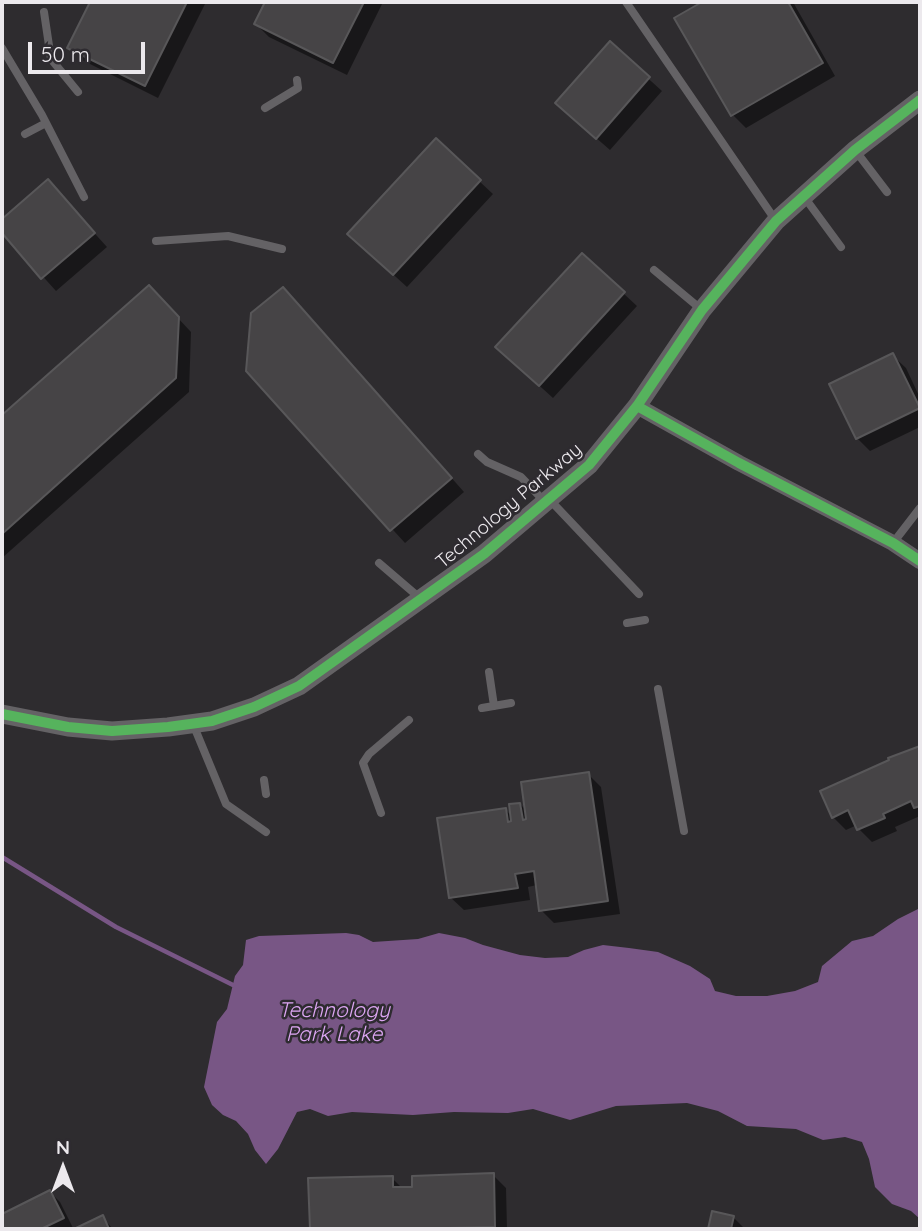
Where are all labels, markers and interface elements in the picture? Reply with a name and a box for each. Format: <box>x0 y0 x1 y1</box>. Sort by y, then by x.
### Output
scale bar <box>32 28 149 72</box>
text: 50 m <box>41 41 90 67</box>
street label: Technology Parkway <box>431 438 587 574</box>
water label: Technology Park Lake <box>278 998 390 1048</box>
north arrow <box>28 1133 98 1203</box>
text: N <box>56 1135 70 1159</box>

